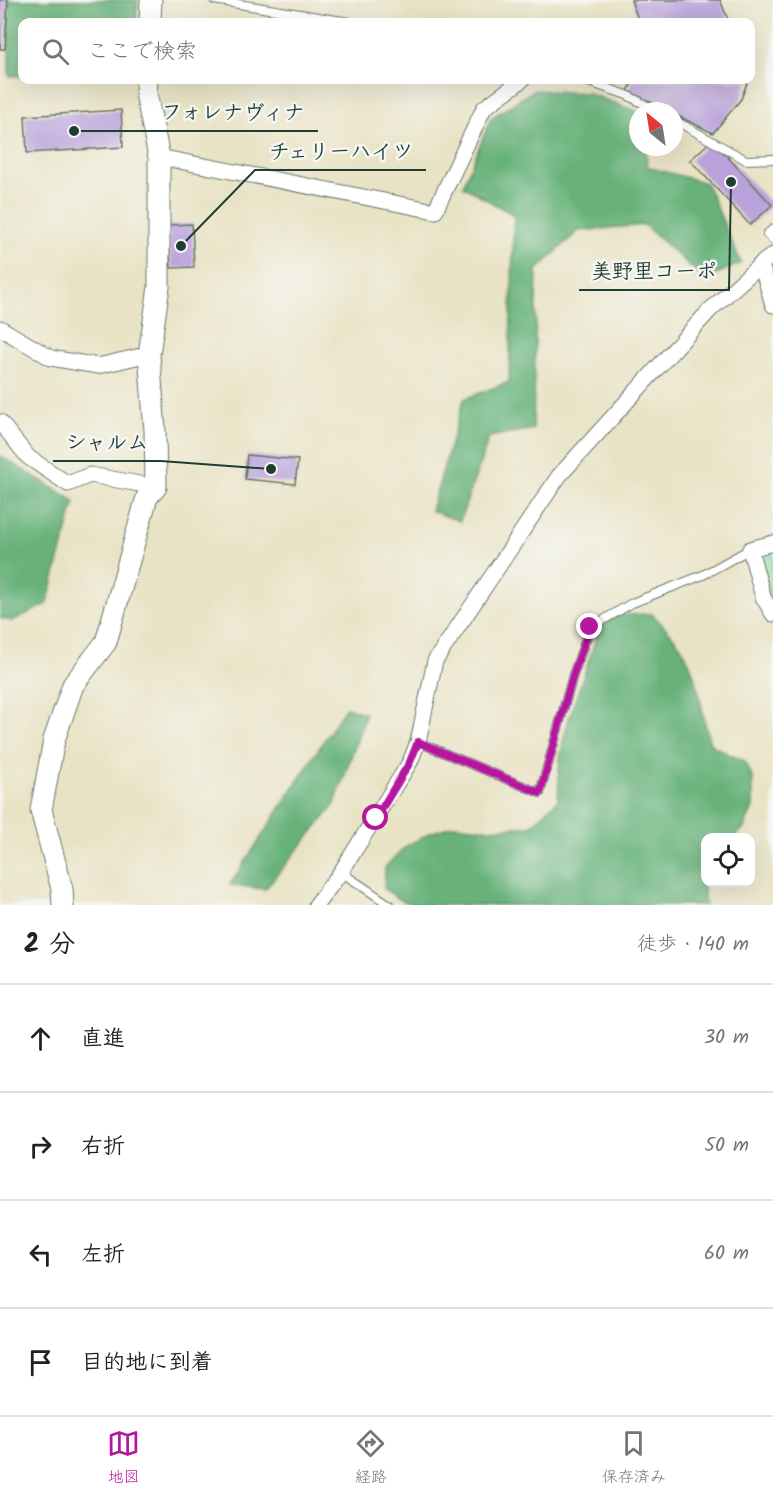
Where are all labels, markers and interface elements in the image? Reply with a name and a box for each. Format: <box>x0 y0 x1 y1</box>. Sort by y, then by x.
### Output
search box <box>18 18 755 84</box>
icon: search <box>39 35 72 68</box>
text: ここで検索 <box>87 35 197 70</box>
callout: フォレナヴィナ <box>147 92 318 131</box>
text: フォレナヴィナ <box>161 97 305 130</box>
north arrow <box>629 102 683 156</box>
callout: チェリーハイツ <box>255 131 426 170</box>
text: チェリーハイツ <box>269 136 413 169</box>
callout: 美野里コーポ <box>579 251 729 290</box>
text: 美野里コーポ <box>591 256 717 289</box>
callout: シャルム <box>53 422 161 461</box>
text: シャルム <box>65 427 149 460</box>
route end <box>576 613 602 639</box>
route start <box>362 804 388 830</box>
map controls <box>701 833 755 887</box>
button: locate <box>701 833 755 887</box>
text: 2 分 <box>24 924 75 966</box>
text: 徒歩 · 140 m <box>637 929 749 961</box>
icon: ahead <box>24 1022 57 1055</box>
text: 直進 <box>81 1022 125 1057</box>
text: 30 m <box>704 1022 749 1054</box>
icon: right <box>24 1130 57 1163</box>
text: 右折 <box>81 1130 125 1165</box>
text: 50 m <box>704 1130 749 1162</box>
icon: left <box>24 1238 57 1271</box>
text: 左折 <box>81 1238 125 1273</box>
text: 60 m <box>704 1238 749 1270</box>
icon: arrive <box>24 1346 57 1379</box>
text: 目的地に到着 <box>81 1346 213 1381</box>
tab: 地図 <box>107 1427 140 1490</box>
tab: 経路 <box>354 1427 387 1490</box>
tab: 保存済み <box>602 1427 666 1490</box>

